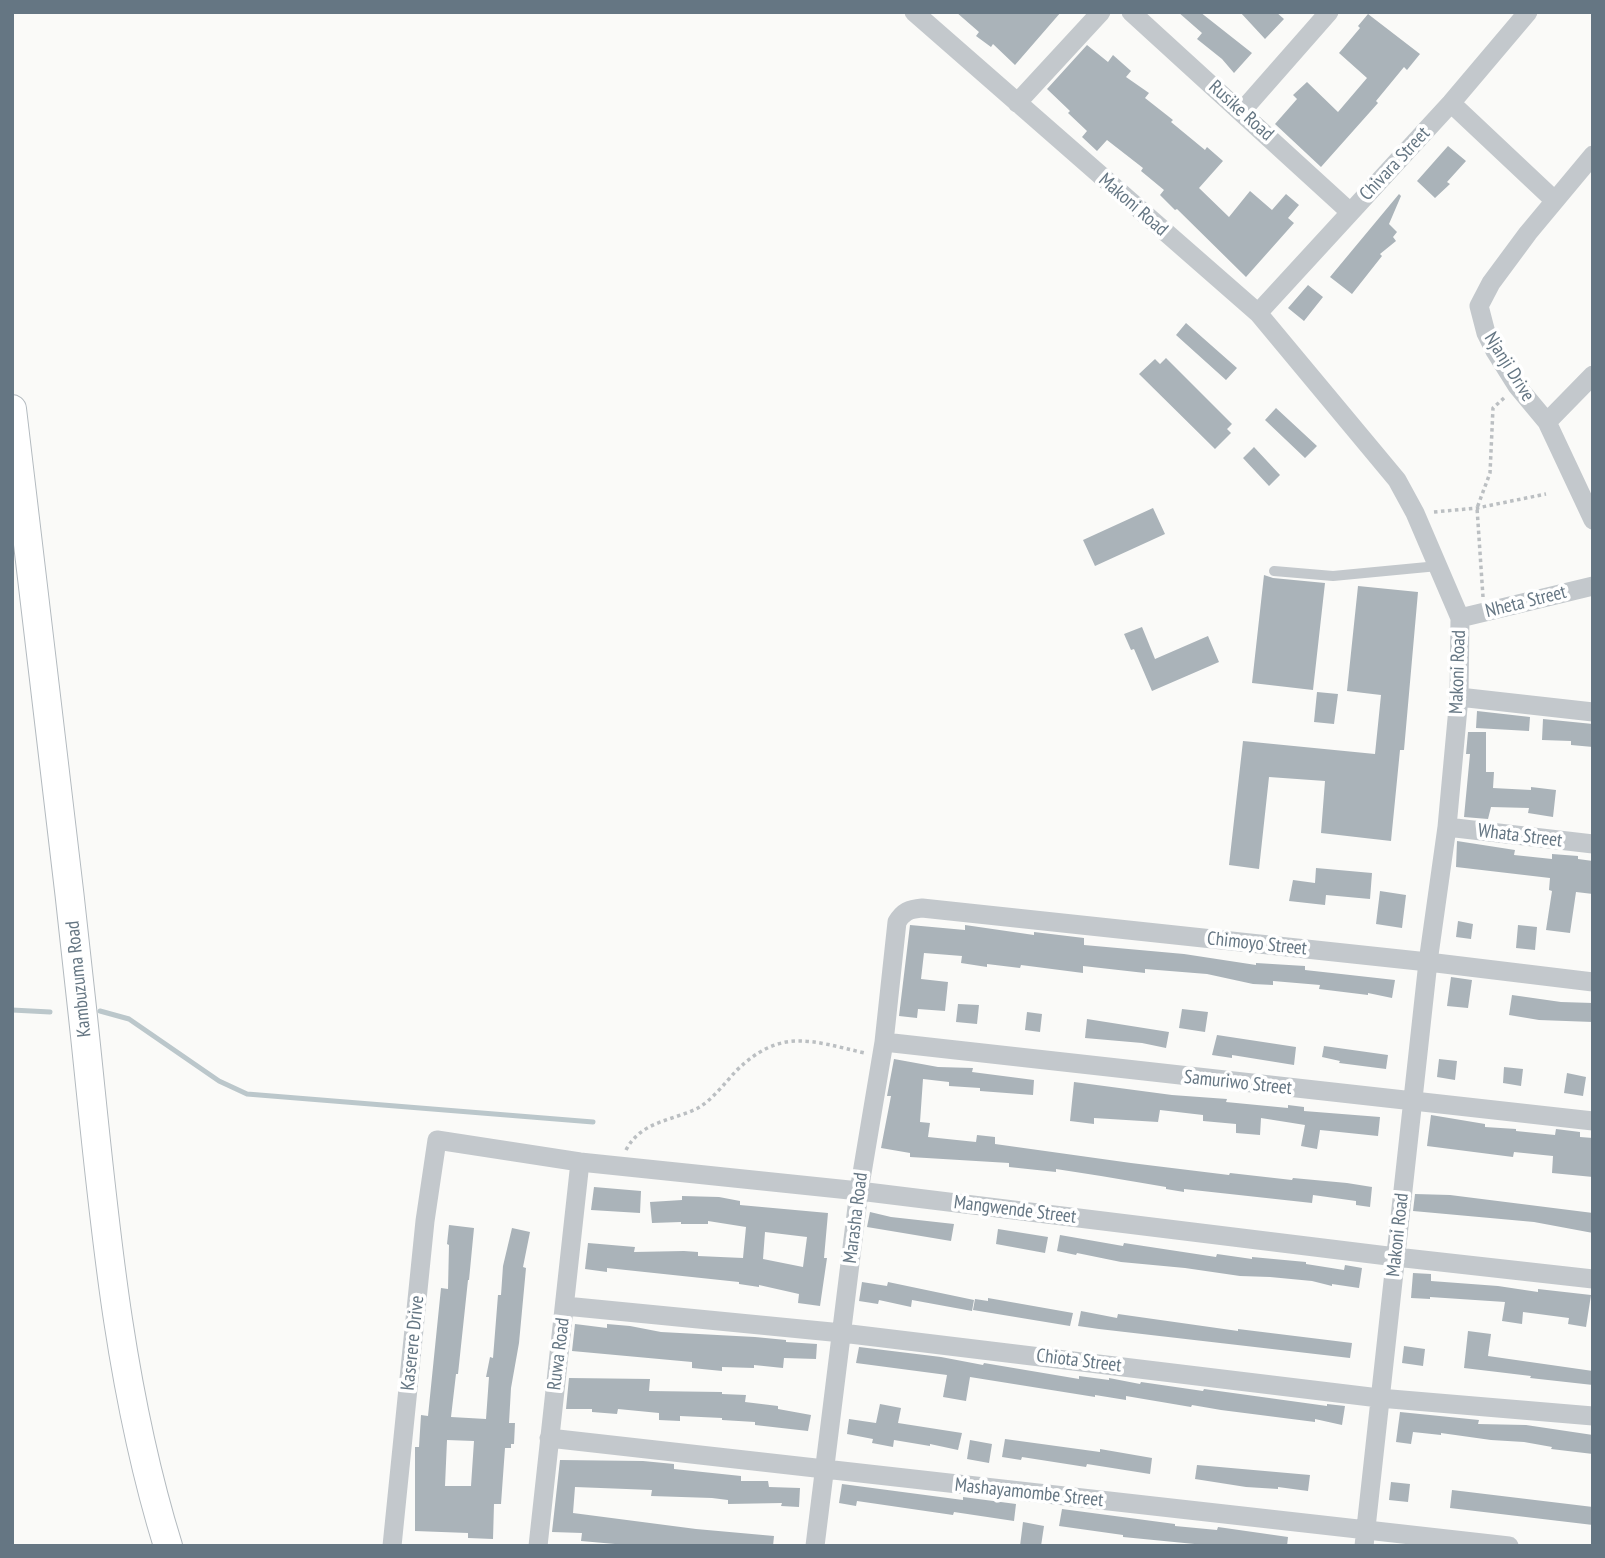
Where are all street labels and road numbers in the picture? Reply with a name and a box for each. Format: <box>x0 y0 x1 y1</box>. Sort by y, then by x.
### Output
street label: Rusike Road <box>1204 76 1278 146</box>
street label: Chivara Street <box>1355 122 1435 206</box>
street label: Makoni Road <box>1094 169 1172 241</box>
street label: Njanji Drive <box>1479 328 1539 406</box>
street label: Nheta Street <box>1483 581 1569 623</box>
street label: Makoni Road <box>1445 630 1471 714</box>
street label: Whata Street <box>1476 820 1564 852</box>
street label: Kambuzuma Road <box>62 920 96 1038</box>
street label: Chimoyo Street <box>1206 927 1308 961</box>
street label: Samuriwo Street <box>1183 1066 1293 1100</box>
street label: Marasha Road <box>839 1171 873 1265</box>
street label: Mangwende Street <box>953 1191 1077 1229</box>
street label: Makoni Road <box>1382 1192 1414 1278</box>
street label: Kaserere Drive <box>397 1294 429 1392</box>
street label: Ruwa Road <box>543 1317 575 1391</box>
street label: Chiota Street <box>1035 1344 1123 1378</box>
street label: Mashayamombe Street <box>954 1474 1104 1512</box>

